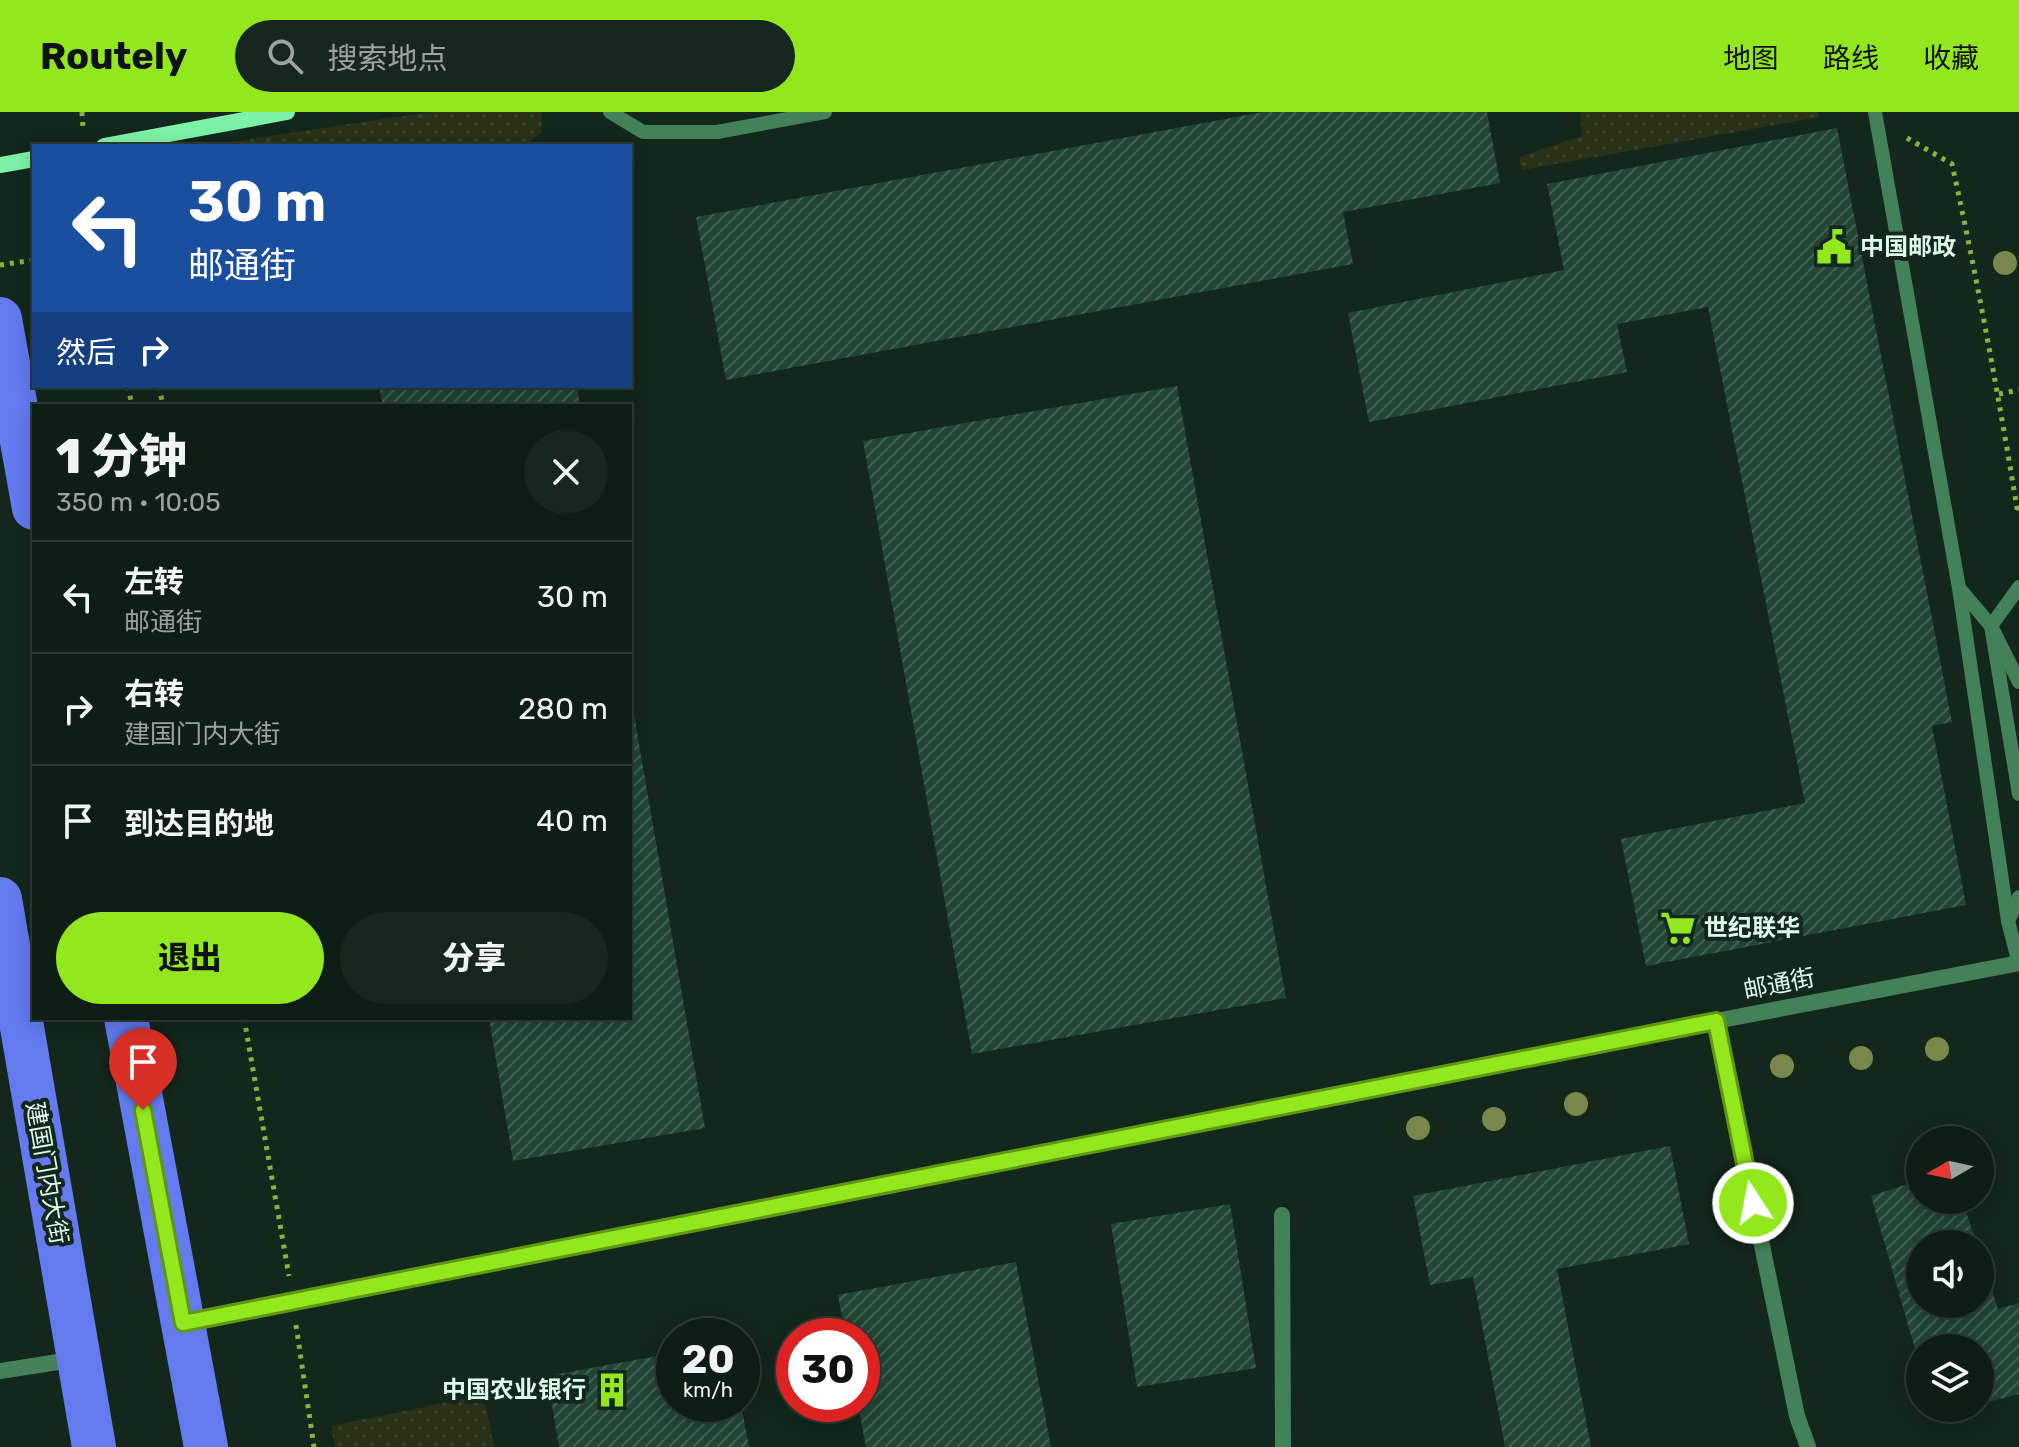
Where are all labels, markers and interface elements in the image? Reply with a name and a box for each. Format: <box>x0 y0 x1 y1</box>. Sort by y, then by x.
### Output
search box <box>235 20 795 92</box>
text: Routely <box>40 33 187 79</box>
icon: search <box>263 34 307 78</box>
text: 搜索地点 <box>327 41 447 77</box>
text: 地图 <box>1723 42 1779 75</box>
text: 路线 <box>1823 42 1879 75</box>
text: 收藏 <box>1923 42 1979 75</box>
text: 30 m <box>188 169 326 235</box>
icon: left <box>56 176 160 280</box>
public building icon: 中国邮政 <box>1815 228 1853 266</box>
place label: 中国邮政 <box>1860 233 1956 261</box>
text: 邮通街 <box>188 244 296 287</box>
icon: right <box>132 328 176 372</box>
text: 然后 <box>56 335 116 371</box>
text: 1 分钟 <box>56 428 187 485</box>
button: close <box>524 430 608 514</box>
text: 350 m · 10:05 <box>56 487 221 518</box>
text: 左转 <box>124 564 184 600</box>
icon: left <box>56 575 100 619</box>
text: 30 m <box>537 579 608 615</box>
text: 邮通街 <box>124 607 202 638</box>
text: 右转 <box>124 676 184 712</box>
icon: right <box>56 687 100 731</box>
text: 280 m <box>518 691 608 727</box>
text: 建国门内大街 <box>124 719 280 750</box>
icon: arrive <box>56 799 100 843</box>
text: 40 m <box>536 803 608 839</box>
text: 到达目的地 <box>124 806 274 842</box>
supermarket icon: 世纪联华 <box>1659 909 1697 947</box>
button: 退出 <box>56 912 324 1004</box>
button: 分享 <box>340 912 608 1004</box>
place label: 世纪联华 <box>1704 914 1800 942</box>
street label: 邮通街 <box>1741 963 1817 1005</box>
pin <box>109 1028 177 1110</box>
icon: arrive <box>121 1040 165 1084</box>
street label: 建国门内大街 <box>21 1100 73 1246</box>
north arrow <box>1906 1126 1994 1214</box>
map controls <box>1906 1126 1994 1422</box>
position arrow <box>1711 1161 1795 1245</box>
button: sound <box>1906 1230 1994 1318</box>
speed limit sign: 30 <box>776 1318 880 1422</box>
button: layers <box>1906 1334 1994 1422</box>
text: 20 <box>681 1336 735 1383</box>
building icon: 中国农业银行 <box>593 1371 631 1409</box>
place label: 中国农业银行 <box>442 1376 586 1404</box>
text: km/h <box>683 1378 733 1402</box>

